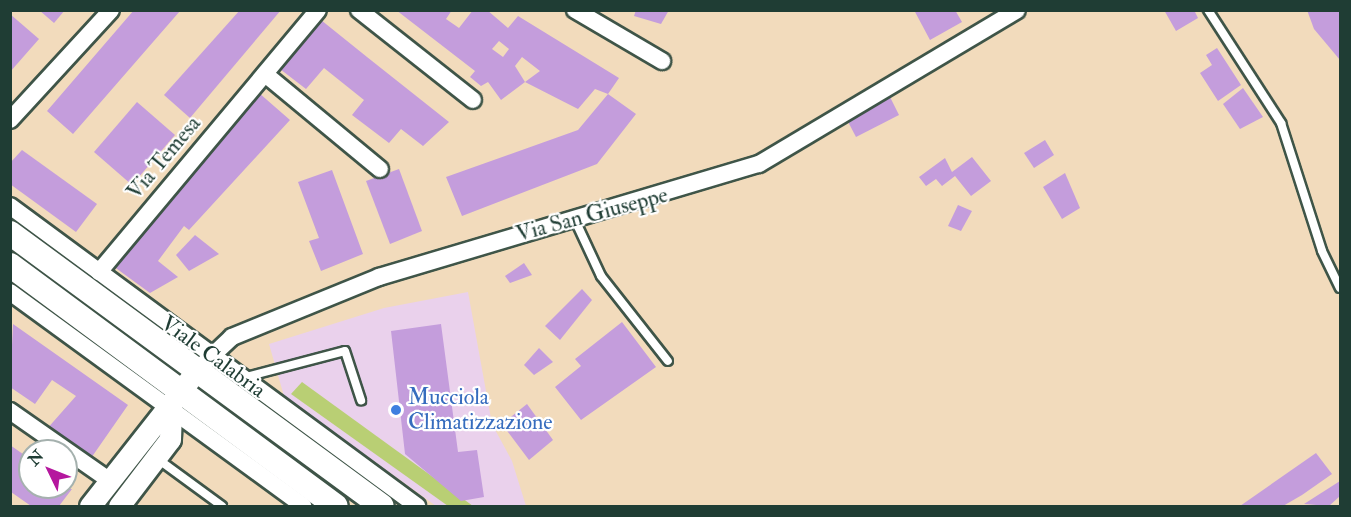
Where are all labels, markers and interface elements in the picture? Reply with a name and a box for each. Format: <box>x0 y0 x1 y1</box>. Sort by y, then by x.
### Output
street label: Via Temesa <box>122 111 206 205</box>
street label: Via San Giuseppe <box>513 182 671 248</box>
street label: Viale Calabria <box>155 310 271 404</box>
place label: Mucciola Climatizzazione <box>408 384 553 436</box>
marker: Mucciola Climatizzazione <box>389 403 403 417</box>
north arrow <box>18 439 78 499</box>
text: N <box>24 446 48 470</box>

